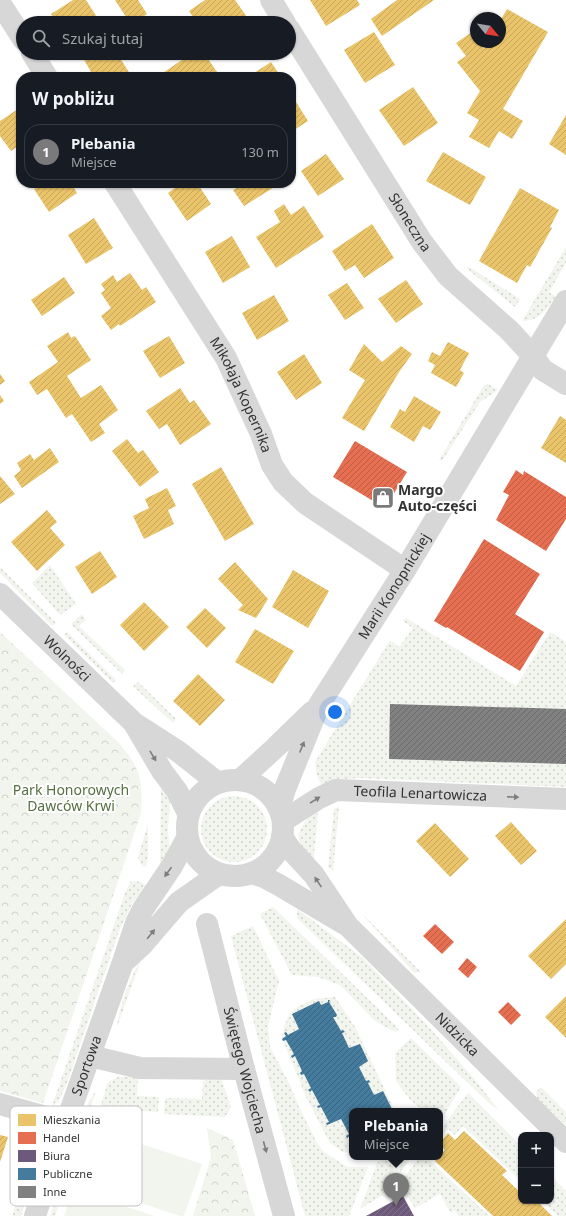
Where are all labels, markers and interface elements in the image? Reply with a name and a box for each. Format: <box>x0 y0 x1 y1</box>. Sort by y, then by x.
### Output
north arrow <box>470 12 506 48</box>
search box <box>16 16 296 60</box>
icon: search <box>30 27 52 49</box>
text: Szukaj tutaj <box>62 28 143 48</box>
text: W pobliżu <box>32 87 115 110</box>
text: Plebania <box>71 133 135 153</box>
text: 1 <box>42 143 50 161</box>
text: 130 m <box>241 143 279 161</box>
text: Miejsce <box>71 153 117 171</box>
street label: Słoneczna <box>385 189 436 255</box>
street label: Mikołaja Kopernika <box>206 333 277 455</box>
place label: Margo Auto-części <box>398 480 477 515</box>
shop icon: Margo Auto-części <box>370 485 396 511</box>
street label: Marii Konopnickiej <box>353 529 434 643</box>
street label: Wolności <box>39 631 95 685</box>
your location <box>325 702 345 722</box>
one-way arrow <box>300 740 306 752</box>
one-way arrow <box>149 751 157 761</box>
park label: Park Honorowych Dawców Krwi <box>13 780 129 815</box>
street label: Teofila Lenartowicza <box>353 781 487 805</box>
one-way arrow <box>507 794 519 801</box>
one-way arrow <box>309 797 321 804</box>
one-way arrow <box>164 867 172 878</box>
one-way arrow <box>314 877 322 887</box>
one-way arrow <box>146 929 155 940</box>
street label: Świętego Wojciecha <box>220 1005 271 1136</box>
street label: Nidzicka <box>431 1008 484 1060</box>
street label: Sportowa <box>66 1033 105 1098</box>
legend <box>10 1106 142 1206</box>
popup <box>349 1108 443 1160</box>
text: Mieszkania <box>43 1112 100 1127</box>
text: Plebania <box>364 1115 428 1135</box>
text: Handel <box>43 1130 80 1145</box>
map controls <box>518 1132 554 1204</box>
button: + <box>518 1132 554 1168</box>
text: Miejsce <box>364 1135 409 1153</box>
one-way arrow <box>262 1141 268 1153</box>
text: Biura <box>43 1148 70 1163</box>
text: Publiczne <box>43 1166 92 1181</box>
button: − <box>518 1168 554 1204</box>
pin: 1 <box>383 1173 409 1206</box>
text: Inne <box>43 1184 67 1199</box>

